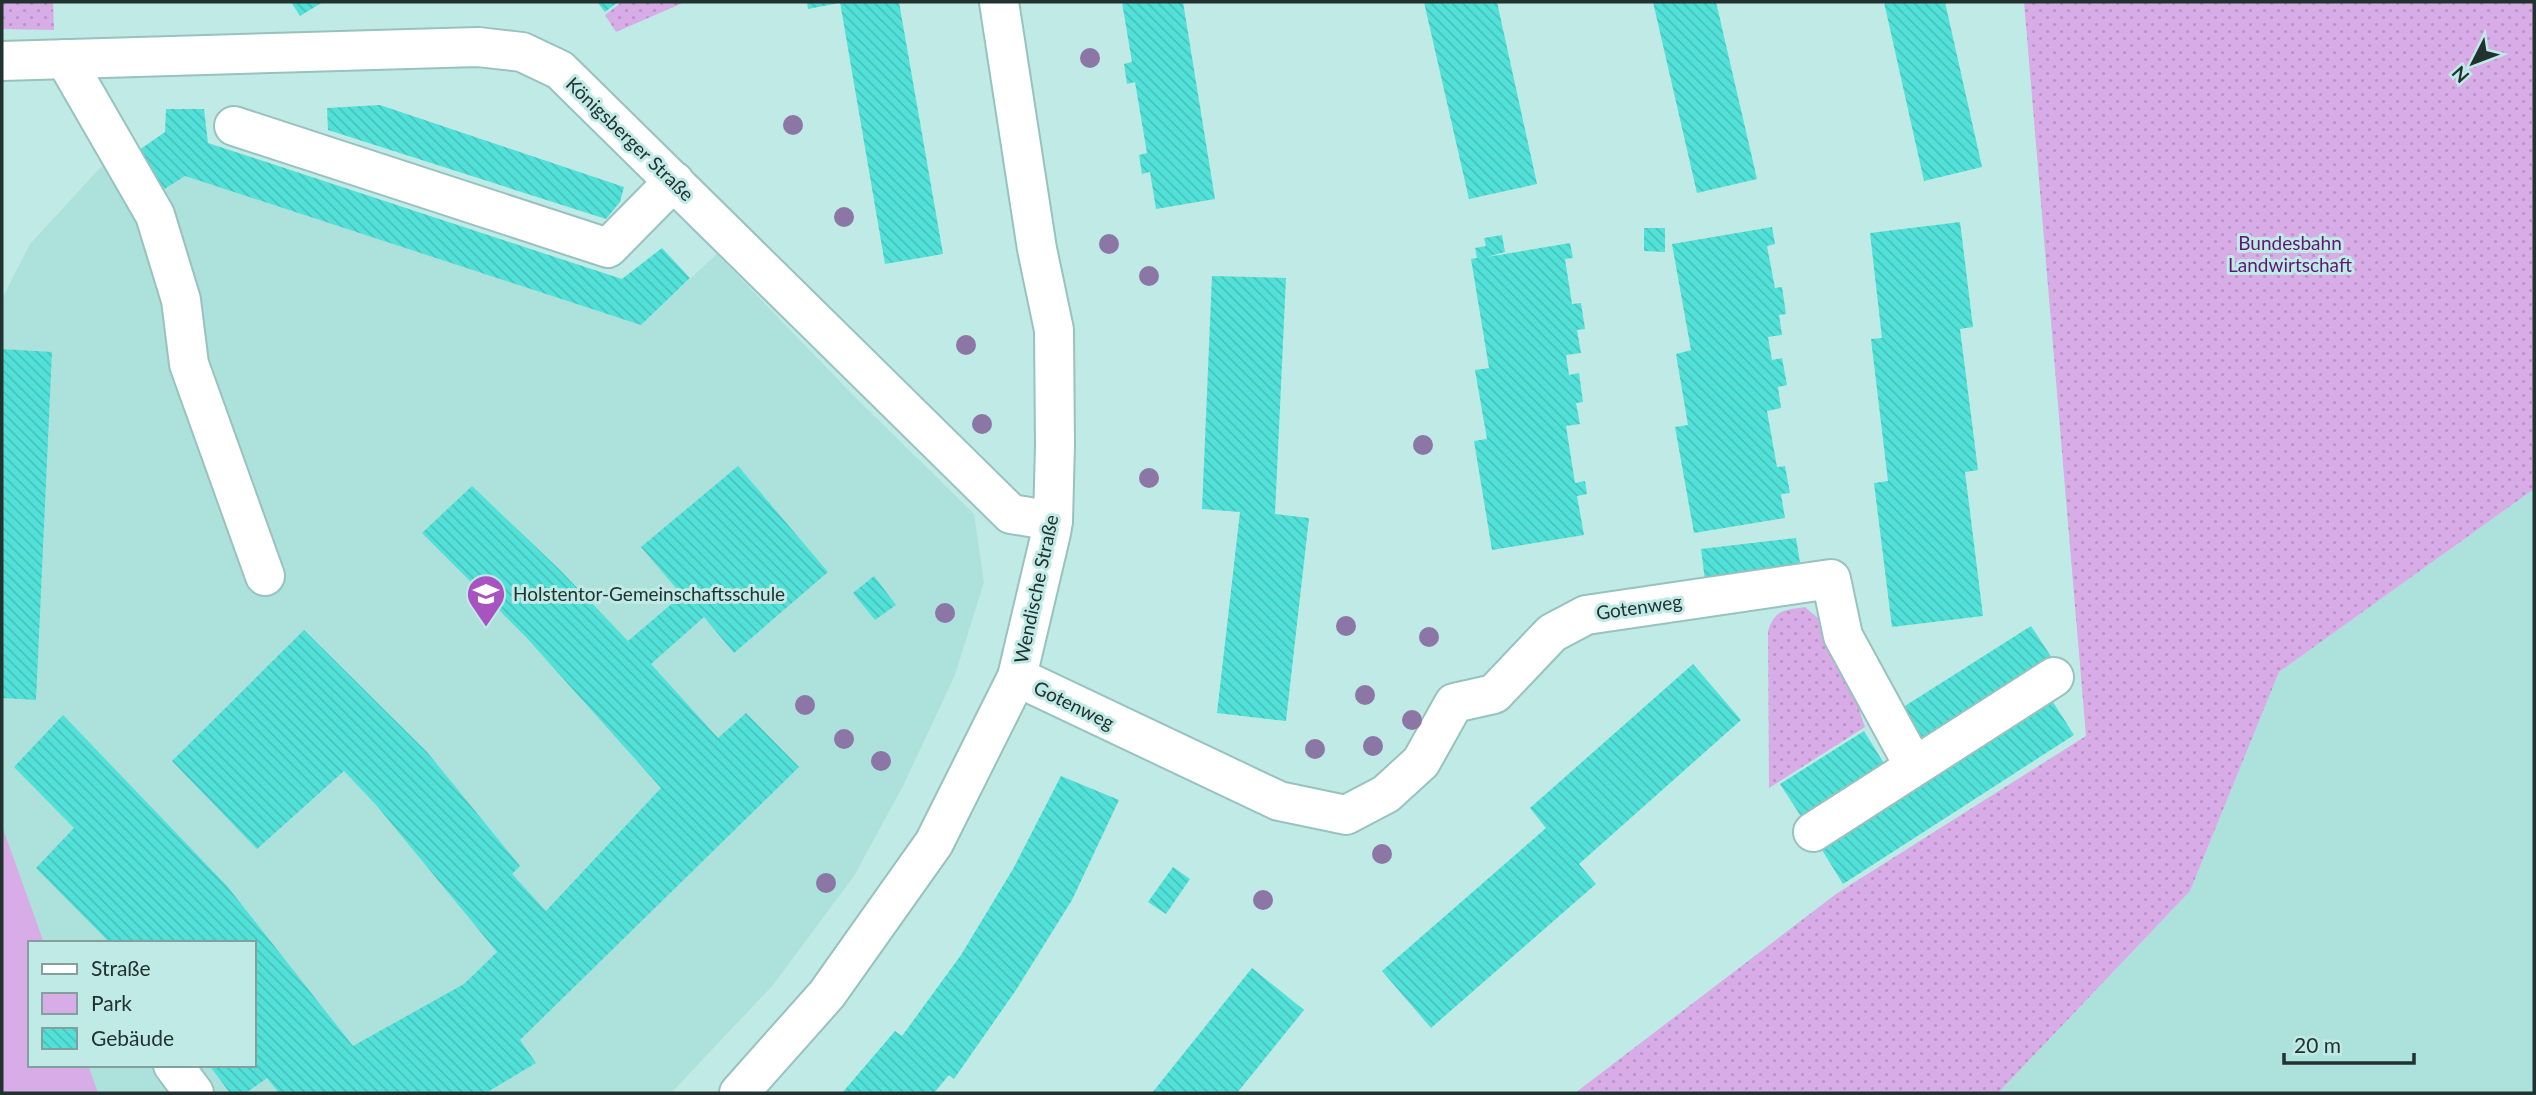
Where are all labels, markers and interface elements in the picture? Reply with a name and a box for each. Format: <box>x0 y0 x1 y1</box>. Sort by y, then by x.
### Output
north arrow <box>2438 28 2508 98</box>
text: N <box>2447 62 2473 88</box>
street label: Königsberger Straße <box>562 72 699 205</box>
park label: Bundesbahn Landwirtschaft <box>2228 231 2352 276</box>
street label: Wendische Straße <box>1009 513 1062 665</box>
school or university icon: Holstentor-Gemeinschaftsschule <box>465 573 507 628</box>
place label: Holstentor-Gemeinschaftsschule <box>513 582 785 605</box>
street label: Gotenweg <box>1595 589 1683 624</box>
street label: Gotenweg <box>1030 675 1118 734</box>
legend <box>28 941 256 1067</box>
text: Straße <box>91 955 151 980</box>
text: Park <box>91 990 132 1015</box>
scale bar <box>2284 1021 2414 1066</box>
text: Gebäude <box>91 1025 174 1050</box>
text: 20 m <box>2294 1032 2341 1057</box>

